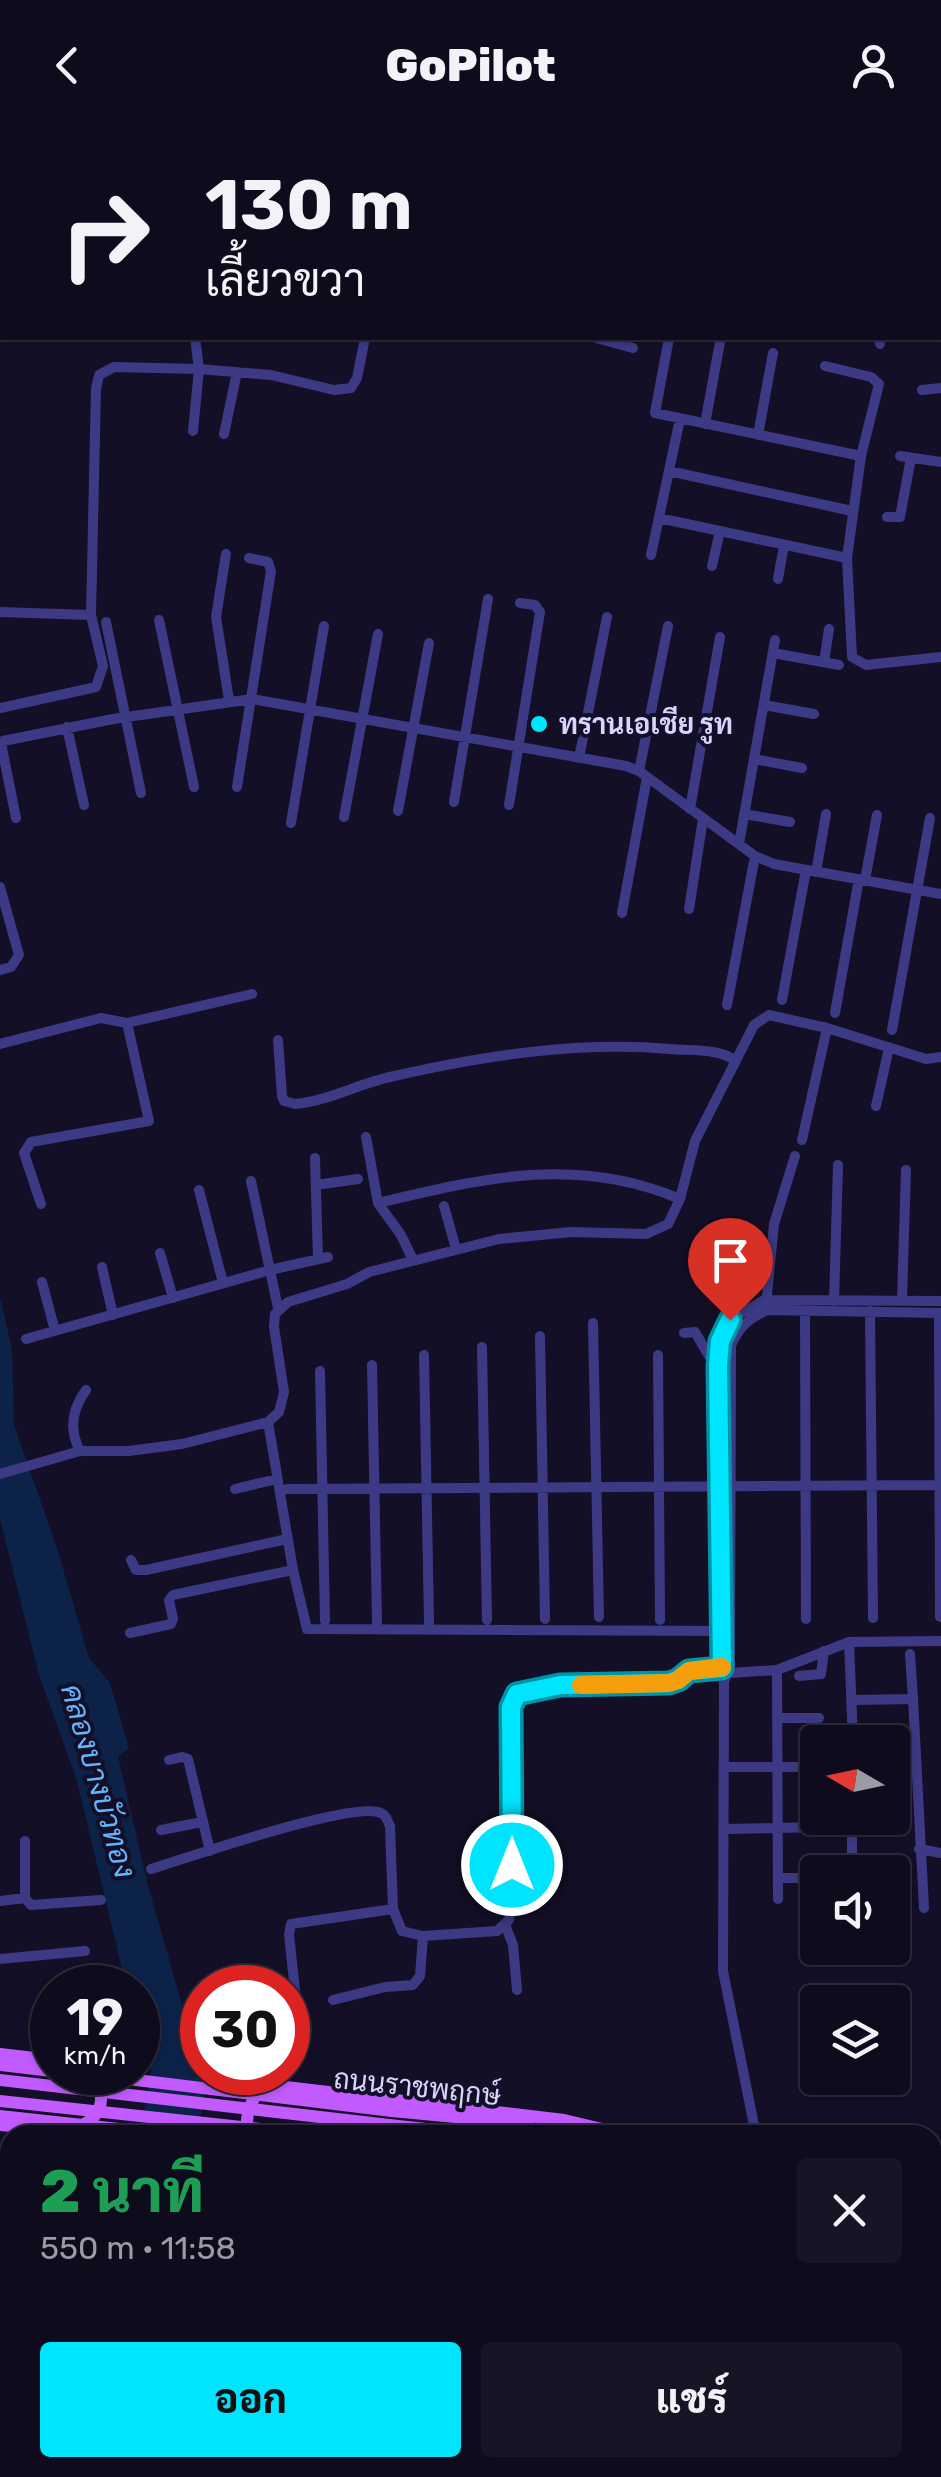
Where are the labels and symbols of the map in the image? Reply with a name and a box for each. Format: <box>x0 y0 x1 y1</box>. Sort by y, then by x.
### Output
place label: ทรานเอเชีย รูท <box>559 706 733 744</box>
marker: ทรานเอเชีย รูท <box>528 713 550 735</box>
pin <box>688 1218 773 1321</box>
water label: คลองบางบัวทอง <box>53 1680 144 1882</box>
north arrow <box>800 1725 910 1835</box>
position arrow <box>460 1813 564 1917</box>
speed limit sign: 30 <box>180 1965 310 2095</box>
street label: ถนนราชพฤกษ์ <box>332 2059 503 2113</box>

